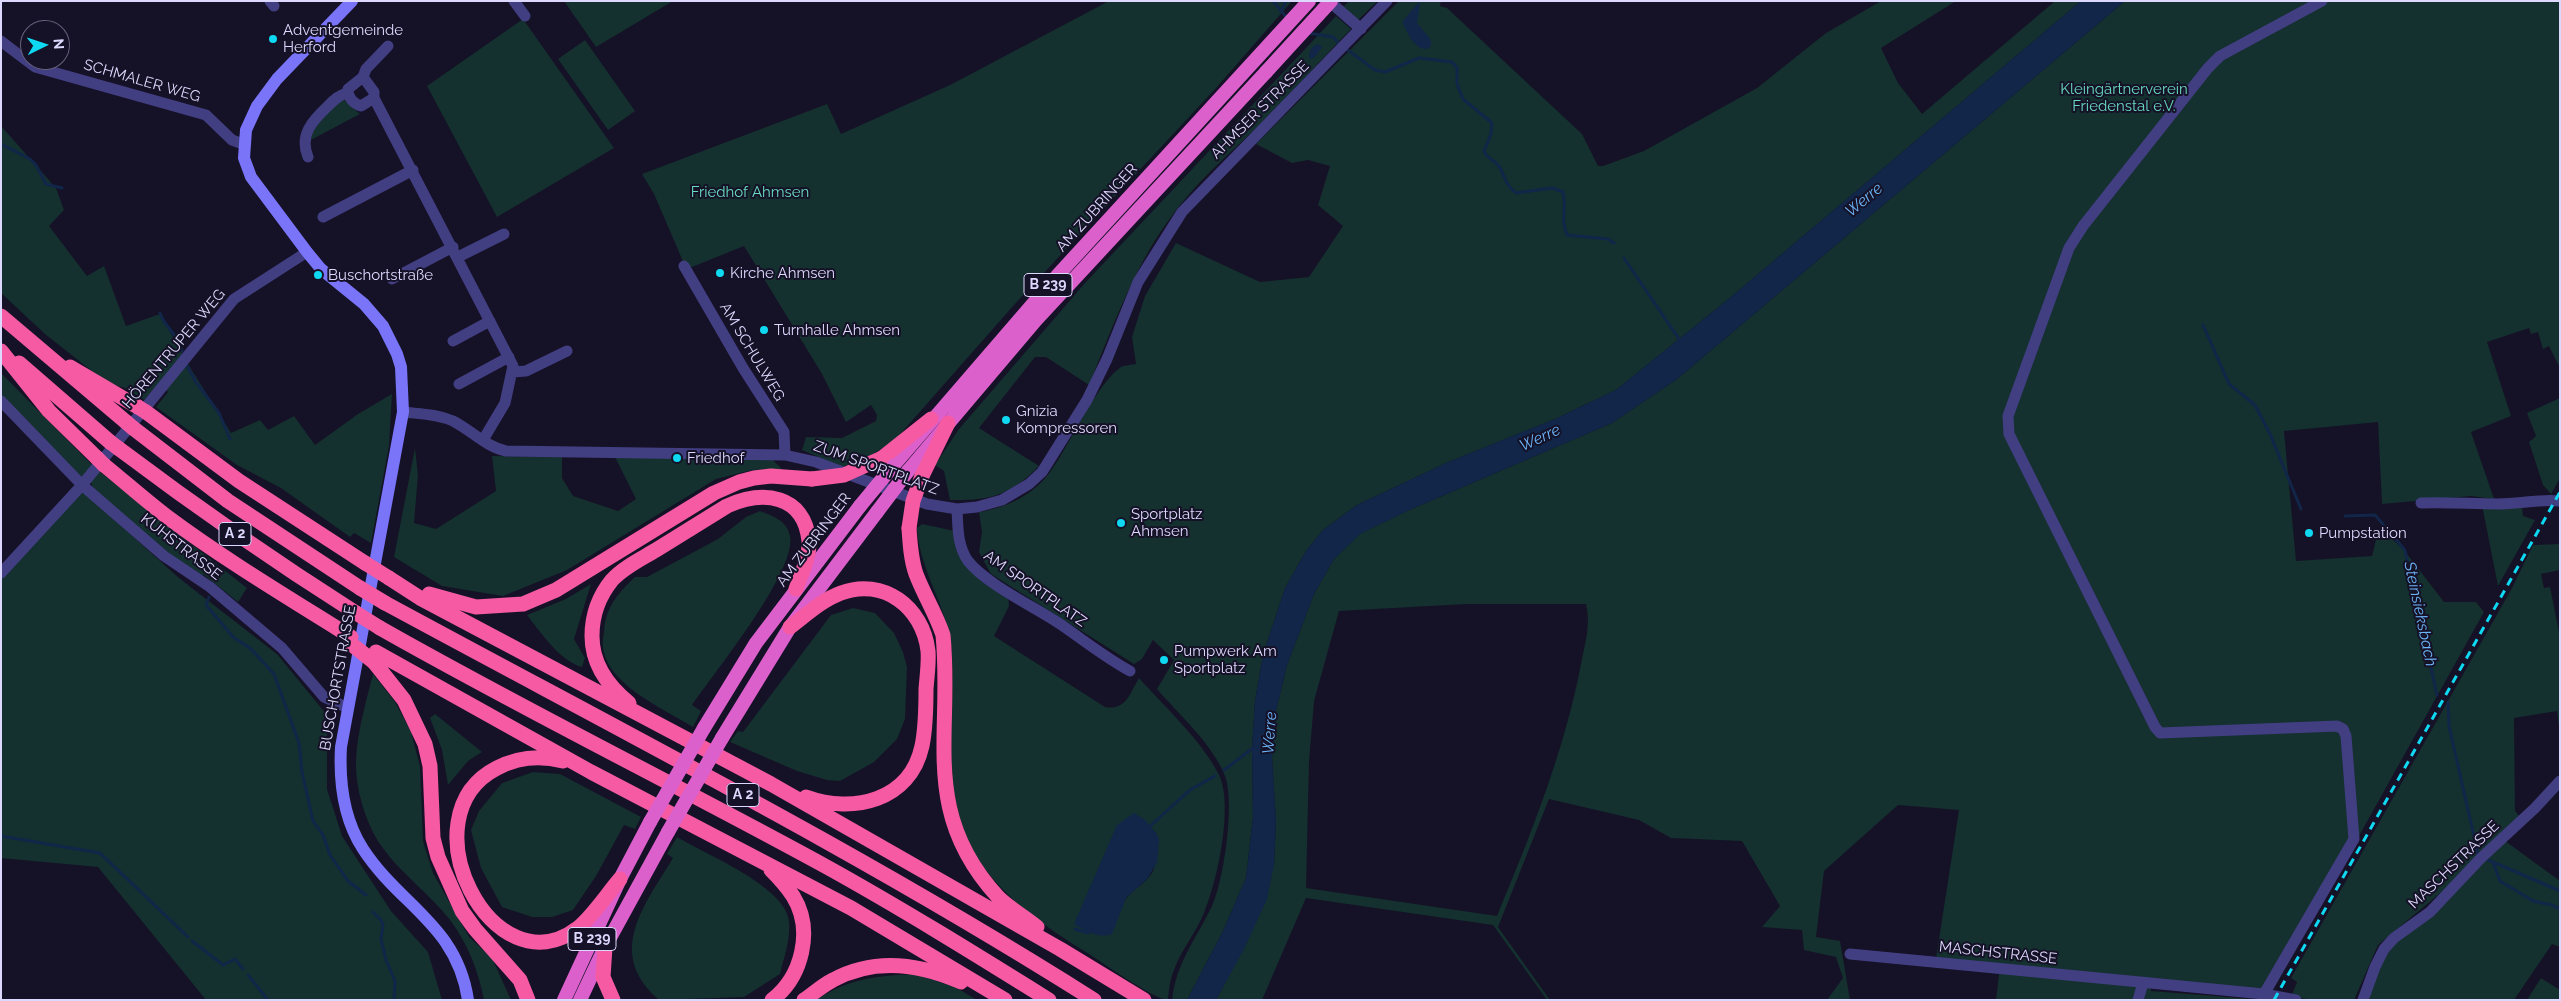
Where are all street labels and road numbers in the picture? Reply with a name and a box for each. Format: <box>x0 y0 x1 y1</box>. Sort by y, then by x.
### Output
street label: SCHMALER WEG <box>82 56 202 106</box>
street label: AHMSER STRASSE <box>1207 57 1313 163</box>
street label: AM ZUBRINGER <box>1053 160 1141 256</box>
road number: B 239 <box>1024 274 1072 296</box>
street label: HÖRENTRUPER WEG <box>119 286 229 412</box>
street label: AM SCHULWEG <box>716 300 788 404</box>
street label: ZUM SPORTPLATZ <box>811 437 941 499</box>
street label: AM ZUBRINGER <box>773 490 855 590</box>
street label: KUHSTRASSE <box>137 510 225 584</box>
road number: A 2 <box>219 522 251 546</box>
street label: AM SPORTPLATZ <box>980 547 1090 631</box>
street label: BUSCHORTSTRASSE <box>316 604 360 752</box>
road number: A 2 <box>727 784 759 806</box>
street label: MASCHSTRASSE <box>2405 817 2503 913</box>
road number: B 239 <box>568 928 616 951</box>
street label: MASCHSTRASSE <box>1938 938 2058 968</box>

